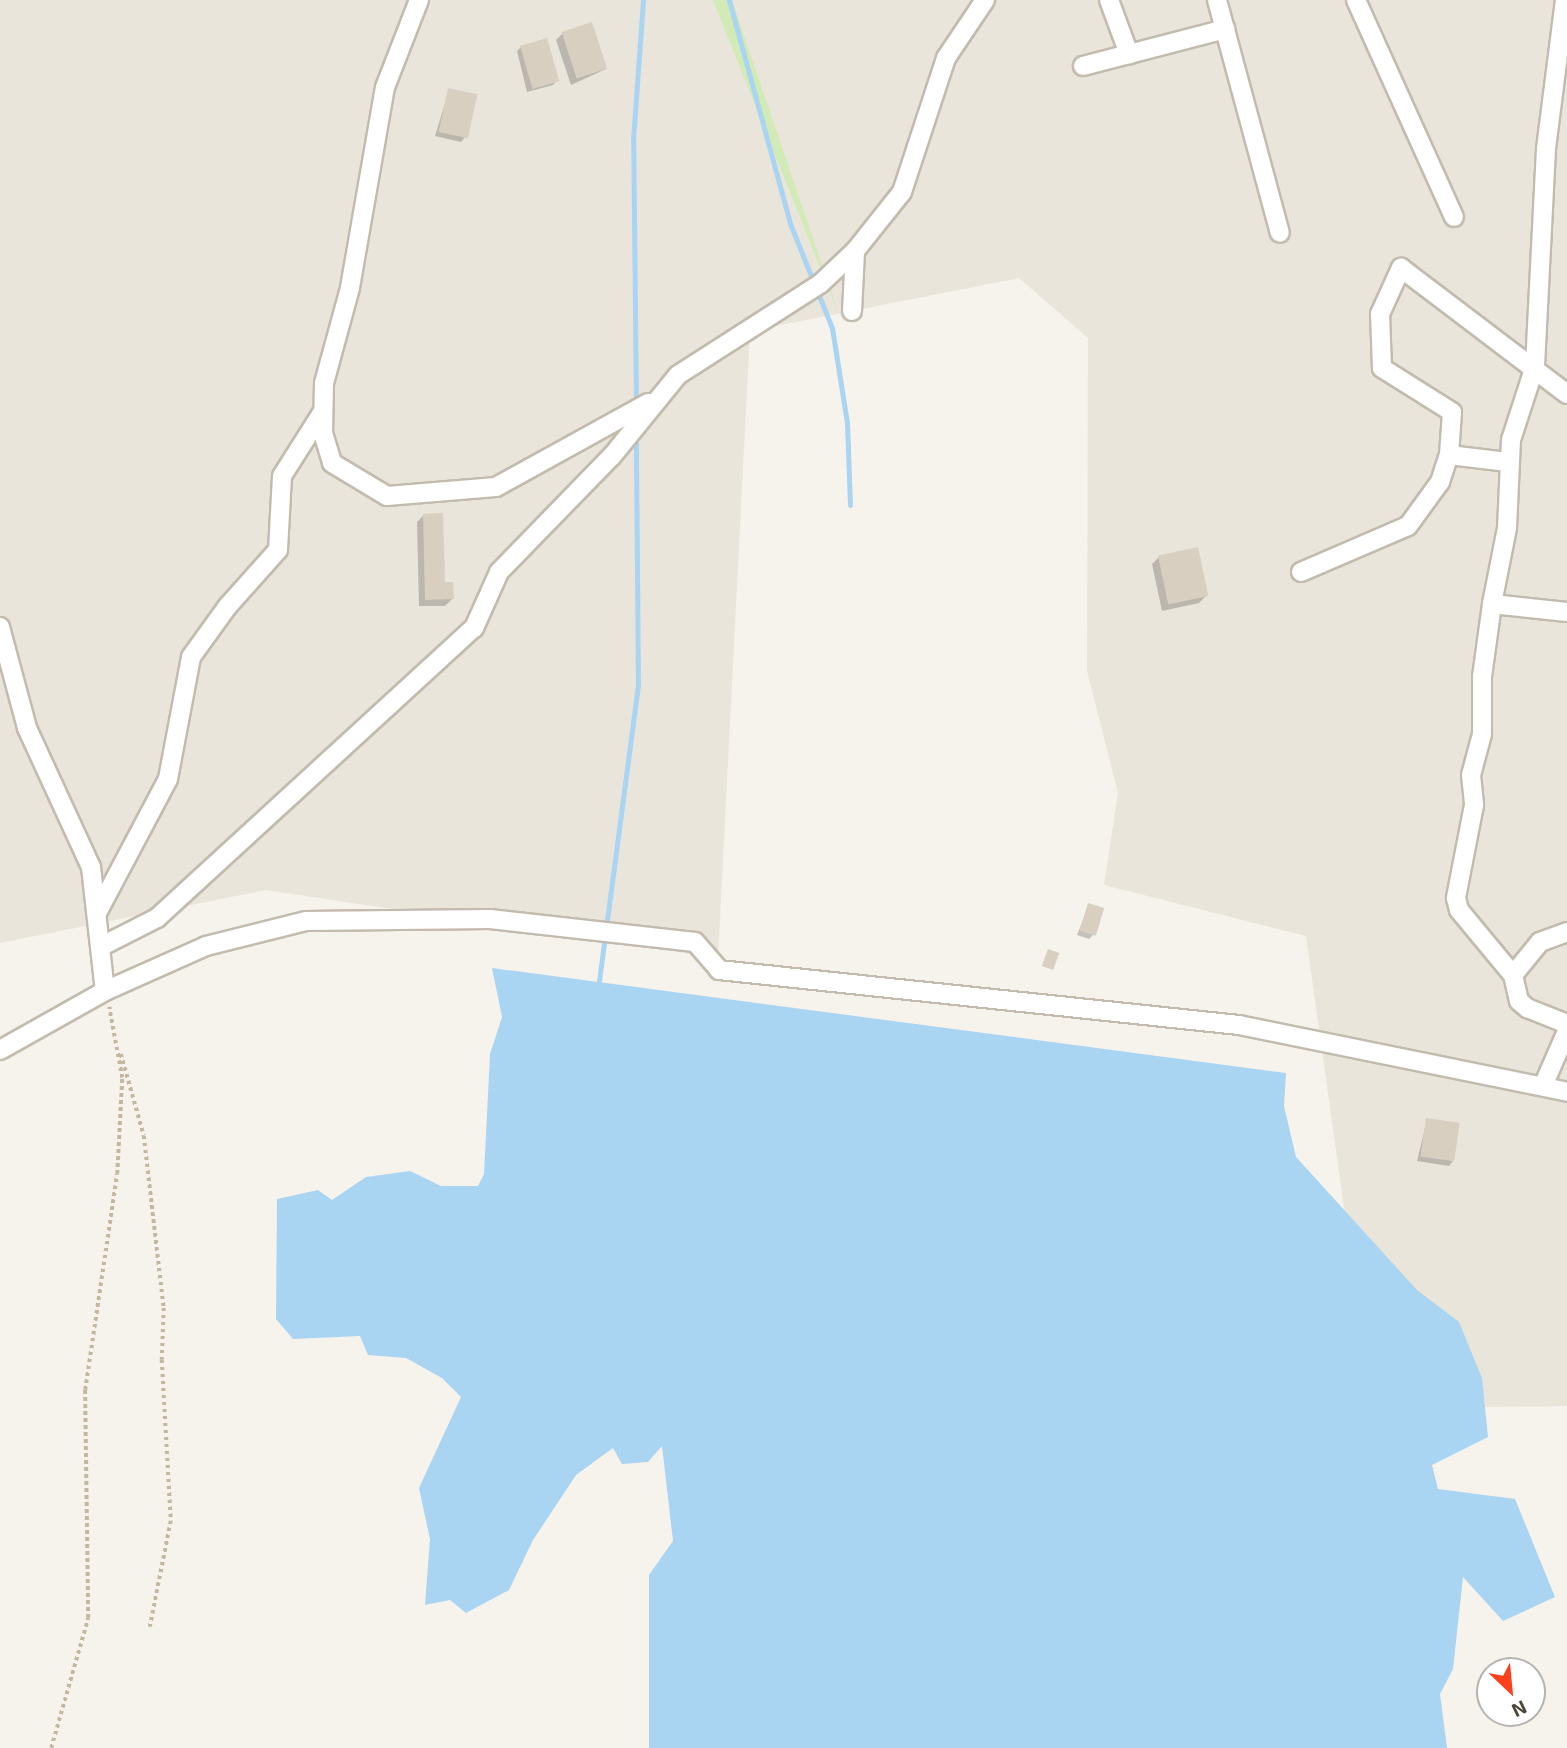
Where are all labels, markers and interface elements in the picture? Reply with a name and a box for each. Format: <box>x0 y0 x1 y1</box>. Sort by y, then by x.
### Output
north arrow <box>1476 1657 1546 1727</box>
text: N <box>1508 1696 1531 1723</box>

